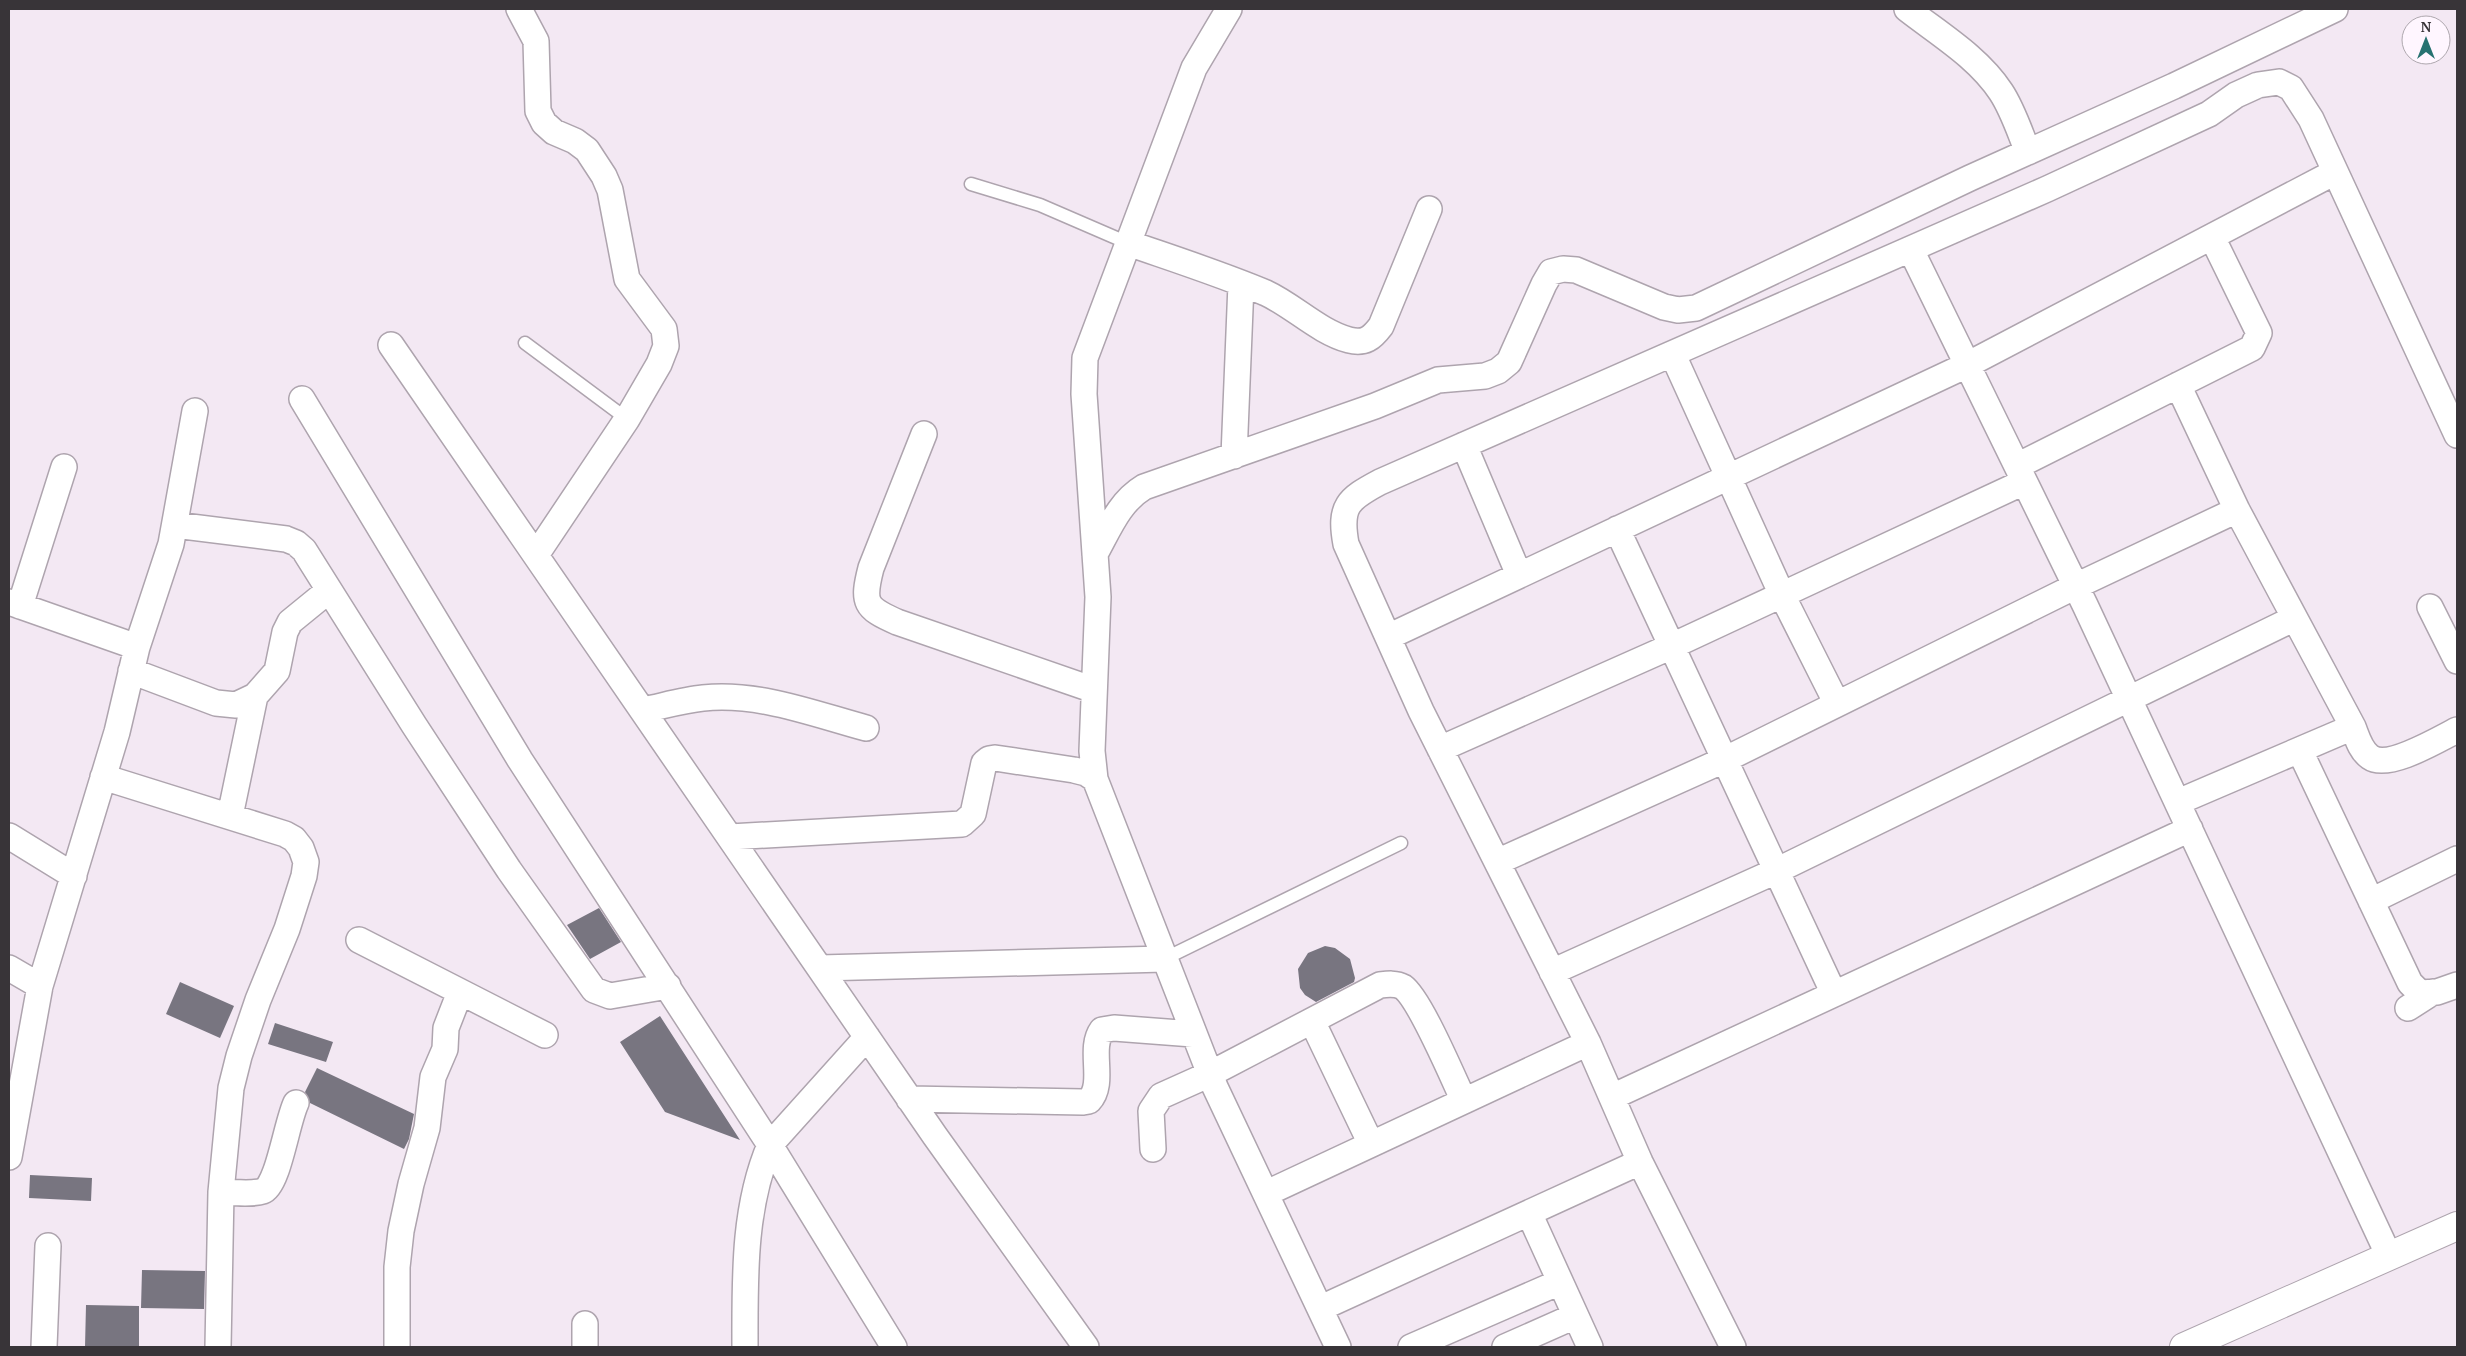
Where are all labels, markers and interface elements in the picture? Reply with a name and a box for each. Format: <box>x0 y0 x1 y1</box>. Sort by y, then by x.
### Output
north arrow <box>2401 15 2451 65</box>
text: N <box>2421 17 2432 36</box>

